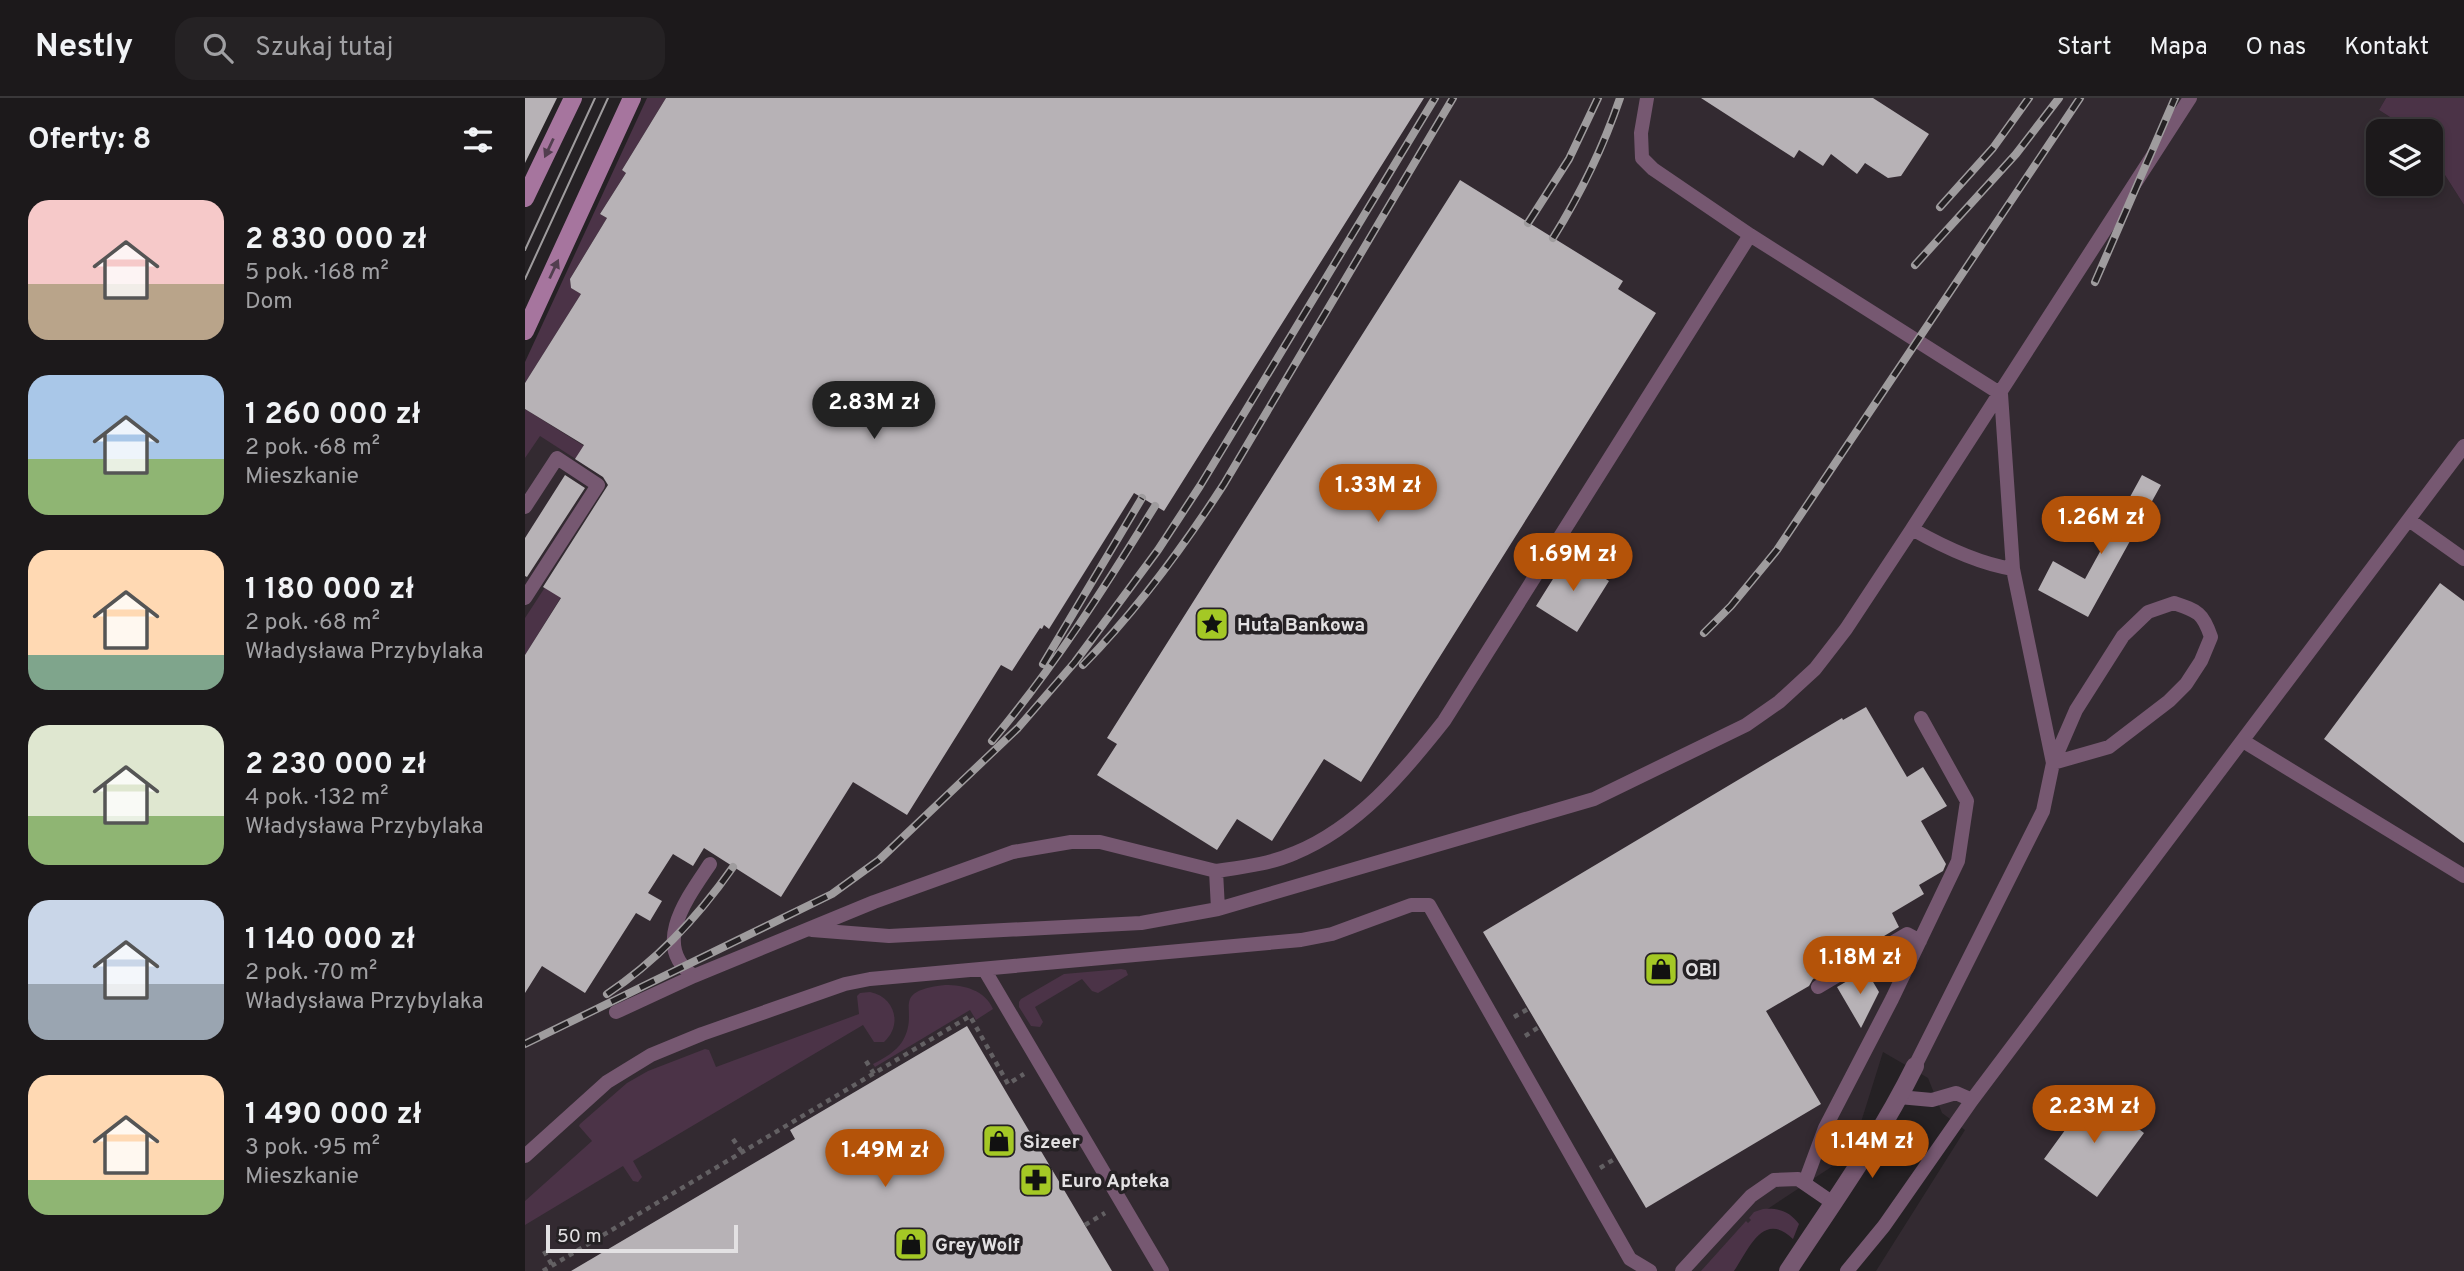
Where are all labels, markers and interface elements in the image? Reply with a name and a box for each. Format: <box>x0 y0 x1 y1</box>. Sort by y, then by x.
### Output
search box <box>175 17 665 80</box>
text: Nestly <box>35 27 133 69</box>
icon: search <box>199 29 237 67</box>
text: Szukaj tutaj <box>255 32 393 65</box>
text: Start <box>2057 33 2112 63</box>
text: Mapa <box>2150 33 2208 63</box>
text: O nas <box>2246 33 2306 63</box>
text: Kontakt <box>2344 33 2429 63</box>
map controls <box>2366 119 2443 196</box>
button: layers <box>2366 119 2443 196</box>
icon: filters <box>459 121 497 159</box>
text: Oferty: 8 <box>28 122 151 159</box>
one-way arrow <box>543 138 555 158</box>
text: 2 830 000 zł <box>245 222 426 259</box>
icon: home <box>84 228 168 312</box>
text: 5 pok. · 168 m² <box>245 259 389 288</box>
one-way arrow <box>548 259 559 279</box>
text: Dom <box>245 288 293 317</box>
pin: 2.83M zł <box>802 382 946 441</box>
text: 2.83M zł <box>828 389 920 418</box>
text: 1 260 000 zł <box>245 397 420 434</box>
icon: home <box>84 403 168 487</box>
text: 2 pok. · 68 m² <box>245 434 380 463</box>
text: Mieszkanie <box>245 463 359 492</box>
pin: 1.33M zł <box>1306 464 1450 524</box>
text: 1.33M zł <box>1335 472 1421 501</box>
pin: 1.26M zł <box>2029 496 2173 556</box>
text: 1.26M zł <box>2058 504 2144 533</box>
pin: 1.69M zł <box>1501 533 1645 593</box>
text: 1.69M zł <box>1530 541 1616 570</box>
text: 1 180 000 zł <box>245 572 414 609</box>
icon: home <box>84 578 168 662</box>
place icon: Huta Bankowa <box>1193 605 1231 643</box>
text: 2 pok. · 68 m² <box>245 609 380 638</box>
place label: Huta Bankowa <box>1237 614 1365 638</box>
text: Władysława Przybylaka <box>245 638 484 667</box>
text: 2 230 000 zł <box>245 747 426 784</box>
icon: home <box>84 753 168 837</box>
text: 4 pok. · 132 m² <box>245 784 388 813</box>
text: Władysława Przybylaka <box>245 813 484 842</box>
text: 1 140 000 zł <box>245 922 415 959</box>
icon: home <box>84 928 168 1012</box>
pin: 1.18M zł <box>1788 936 1932 996</box>
text: 1.18M zł <box>1819 944 1901 973</box>
shop icon: OBI <box>1642 950 1680 988</box>
text: 2 pok. · 70 m² <box>245 959 377 988</box>
place label: OBI <box>1685 959 1717 983</box>
text: Władysława Przybylaka <box>245 988 484 1017</box>
pin: 2.23M zł <box>2022 1086 2166 1145</box>
text: 2.23M zł <box>2049 1093 2139 1122</box>
text: 1 490 000 zł <box>245 1097 422 1134</box>
icon: home <box>84 1103 168 1187</box>
pin: 1.14M zł <box>1800 1121 1944 1180</box>
shop icon: Sizeer <box>980 1122 1018 1160</box>
text: 1.14M zł <box>1831 1128 1913 1157</box>
pin: 1.49M zł <box>813 1130 957 1189</box>
place label: Sizeer <box>1023 1131 1080 1155</box>
text: 3 pok. · 95 m² <box>245 1134 380 1163</box>
text: 1.49M zł <box>841 1137 929 1166</box>
pharmacy icon: Euro Apteka <box>1017 1161 1055 1199</box>
text: Mieszkanie <box>245 1163 359 1192</box>
place label: Euro Apteka <box>1061 1170 1170 1194</box>
scale bar <box>546 1222 739 1254</box>
text: 50 m <box>557 1225 602 1249</box>
shop icon: Grey Wolf <box>892 1225 930 1263</box>
place label: Grey Wolf <box>935 1234 1020 1258</box>

